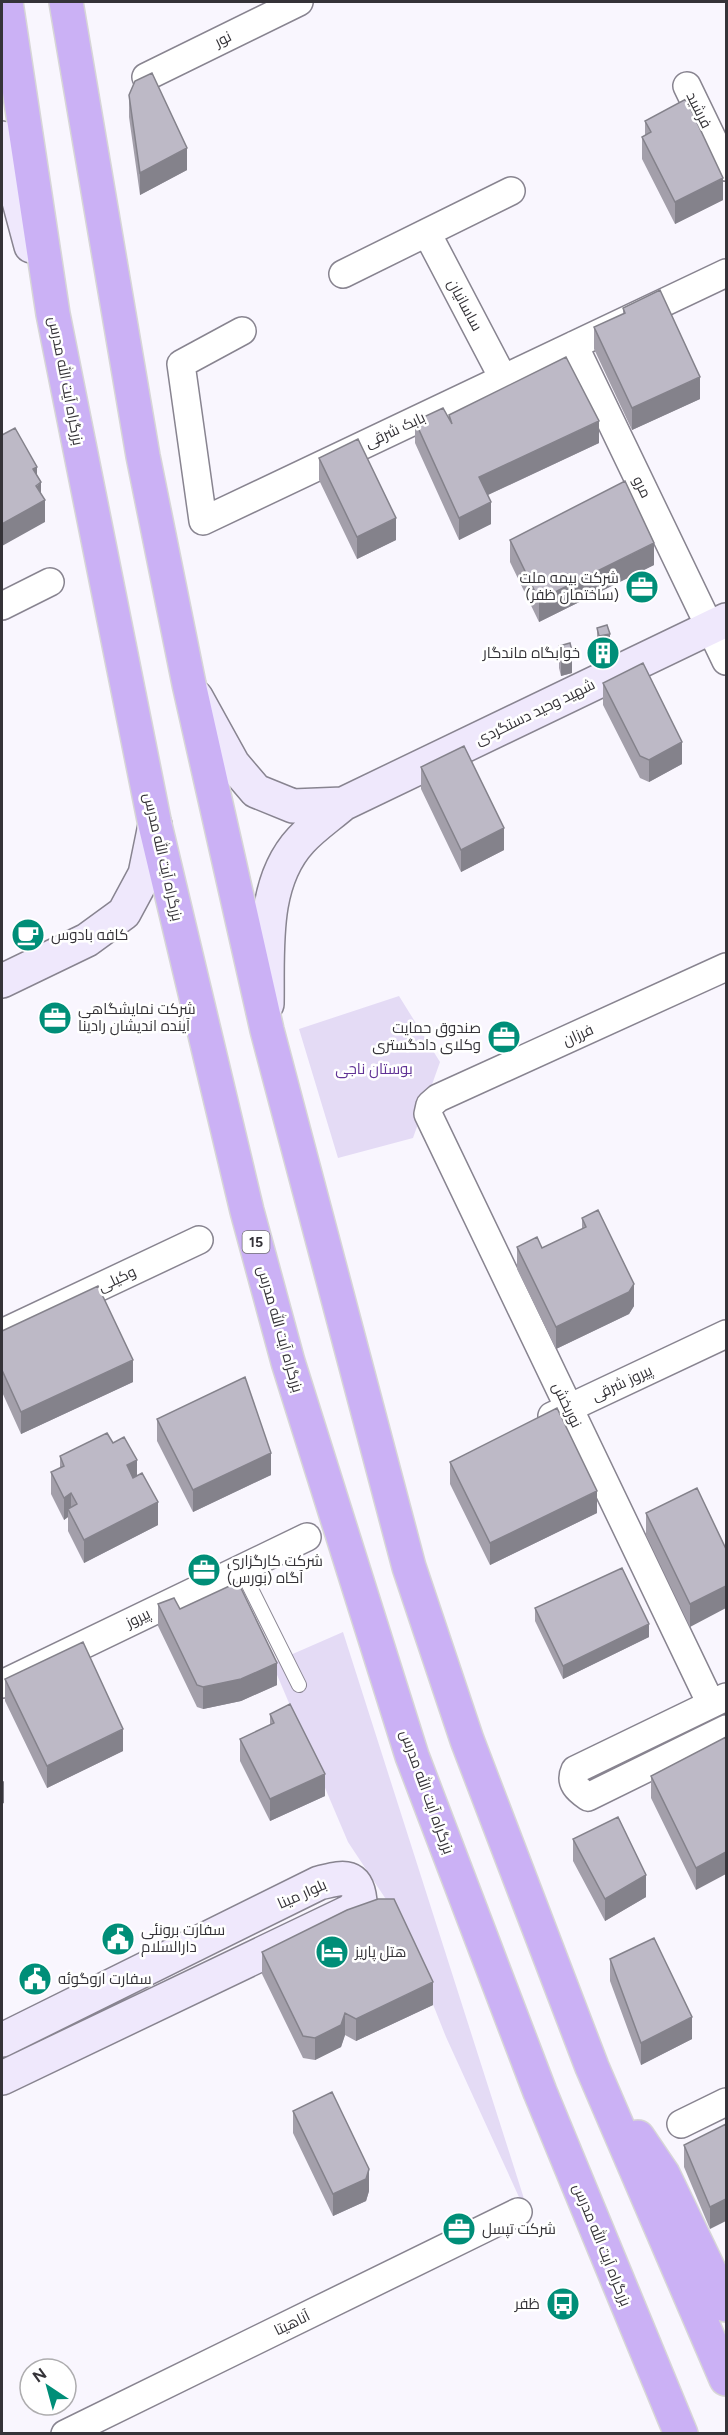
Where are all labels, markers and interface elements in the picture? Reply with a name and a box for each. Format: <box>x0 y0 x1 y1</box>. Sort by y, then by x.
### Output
street label: نور <box>211 27 234 51</box>
street label: فرشید <box>682 89 716 131</box>
street label: ساسانیان <box>443 276 486 335</box>
street label: بزرگراه آیت الله مدرس <box>44 315 88 447</box>
street label: بابک شرقی <box>362 408 428 453</box>
street label: مرو <box>629 473 655 501</box>
place label: شرکت بیمه ملت (ساختمان ظفر) <box>520 569 619 605</box>
office icon: شرکت بیمه ملت (ساختمان ظفر) <box>624 569 660 605</box>
building icon: خوابگاه ماندگار <box>585 635 621 671</box>
place label: خوابگاه ماندگار <box>482 644 580 662</box>
street label: شهید وحید دستگردی <box>472 675 598 750</box>
street label: بزرگراه آیت الله مدرس <box>139 791 187 923</box>
cafe icon: کافه بادوس <box>10 917 46 953</box>
place label: کافه بادوس <box>51 926 128 945</box>
office icon: شرکت نمایشگاهی آینده اندیشان رادینا <box>37 1000 73 1036</box>
place label: شرکت نمایشگاهی آینده اندیشان رادینا <box>78 1000 196 1036</box>
place label: صندوق حمایت وکلای دادگستری <box>372 1019 481 1055</box>
office icon: صندوق حمایت وکلای دادگستری <box>486 1019 522 1055</box>
street label: فرزان <box>560 1020 596 1051</box>
park label: بوستان ناجی <box>335 1060 413 1079</box>
road number: 15 <box>242 1231 270 1253</box>
street label: وكيلی <box>95 1262 139 1296</box>
street label: بزرگراه آیت الله مدرس <box>252 1263 308 1395</box>
street label: پیروز شرقی <box>589 1361 656 1406</box>
street label: نوربخش <box>547 1379 586 1431</box>
office icon: شرکت کارگزاری آگاه (بورس) <box>186 1552 222 1588</box>
place label: شرکت کارگزاری آگاه (بورس) <box>227 1552 323 1588</box>
street label: پیروز <box>122 1604 154 1633</box>
street label: بزرگراه آیت الله مدرس <box>395 1727 459 1857</box>
street label: بلوار مینا <box>275 1875 329 1913</box>
public building icon: سفارت برونئی دارالسلام <box>100 1921 136 1957</box>
place label: سفارت برونئی دارالسلام <box>141 1921 225 1957</box>
hotel icon: هتل پاریز <box>314 1934 350 1970</box>
place label: هتل پاریز <box>354 1943 406 1962</box>
public building icon: سفارت اروگوئه <box>17 1961 53 1997</box>
place label: سفارت اروگوئه <box>58 1970 152 1988</box>
street label: بزرگراه آیت الله مدرس <box>568 2181 636 2309</box>
office icon: شرکت تپسل <box>441 2211 477 2247</box>
place label: شرکت تپسل <box>482 2220 556 2239</box>
bus stop icon: ظفر <box>545 2286 581 2322</box>
place label: ظفر <box>514 2295 540 2313</box>
street label: آناهیتا <box>271 2307 313 2339</box>
north arrow <box>18 2357 78 2417</box>
text: N <box>29 2364 50 2387</box>

